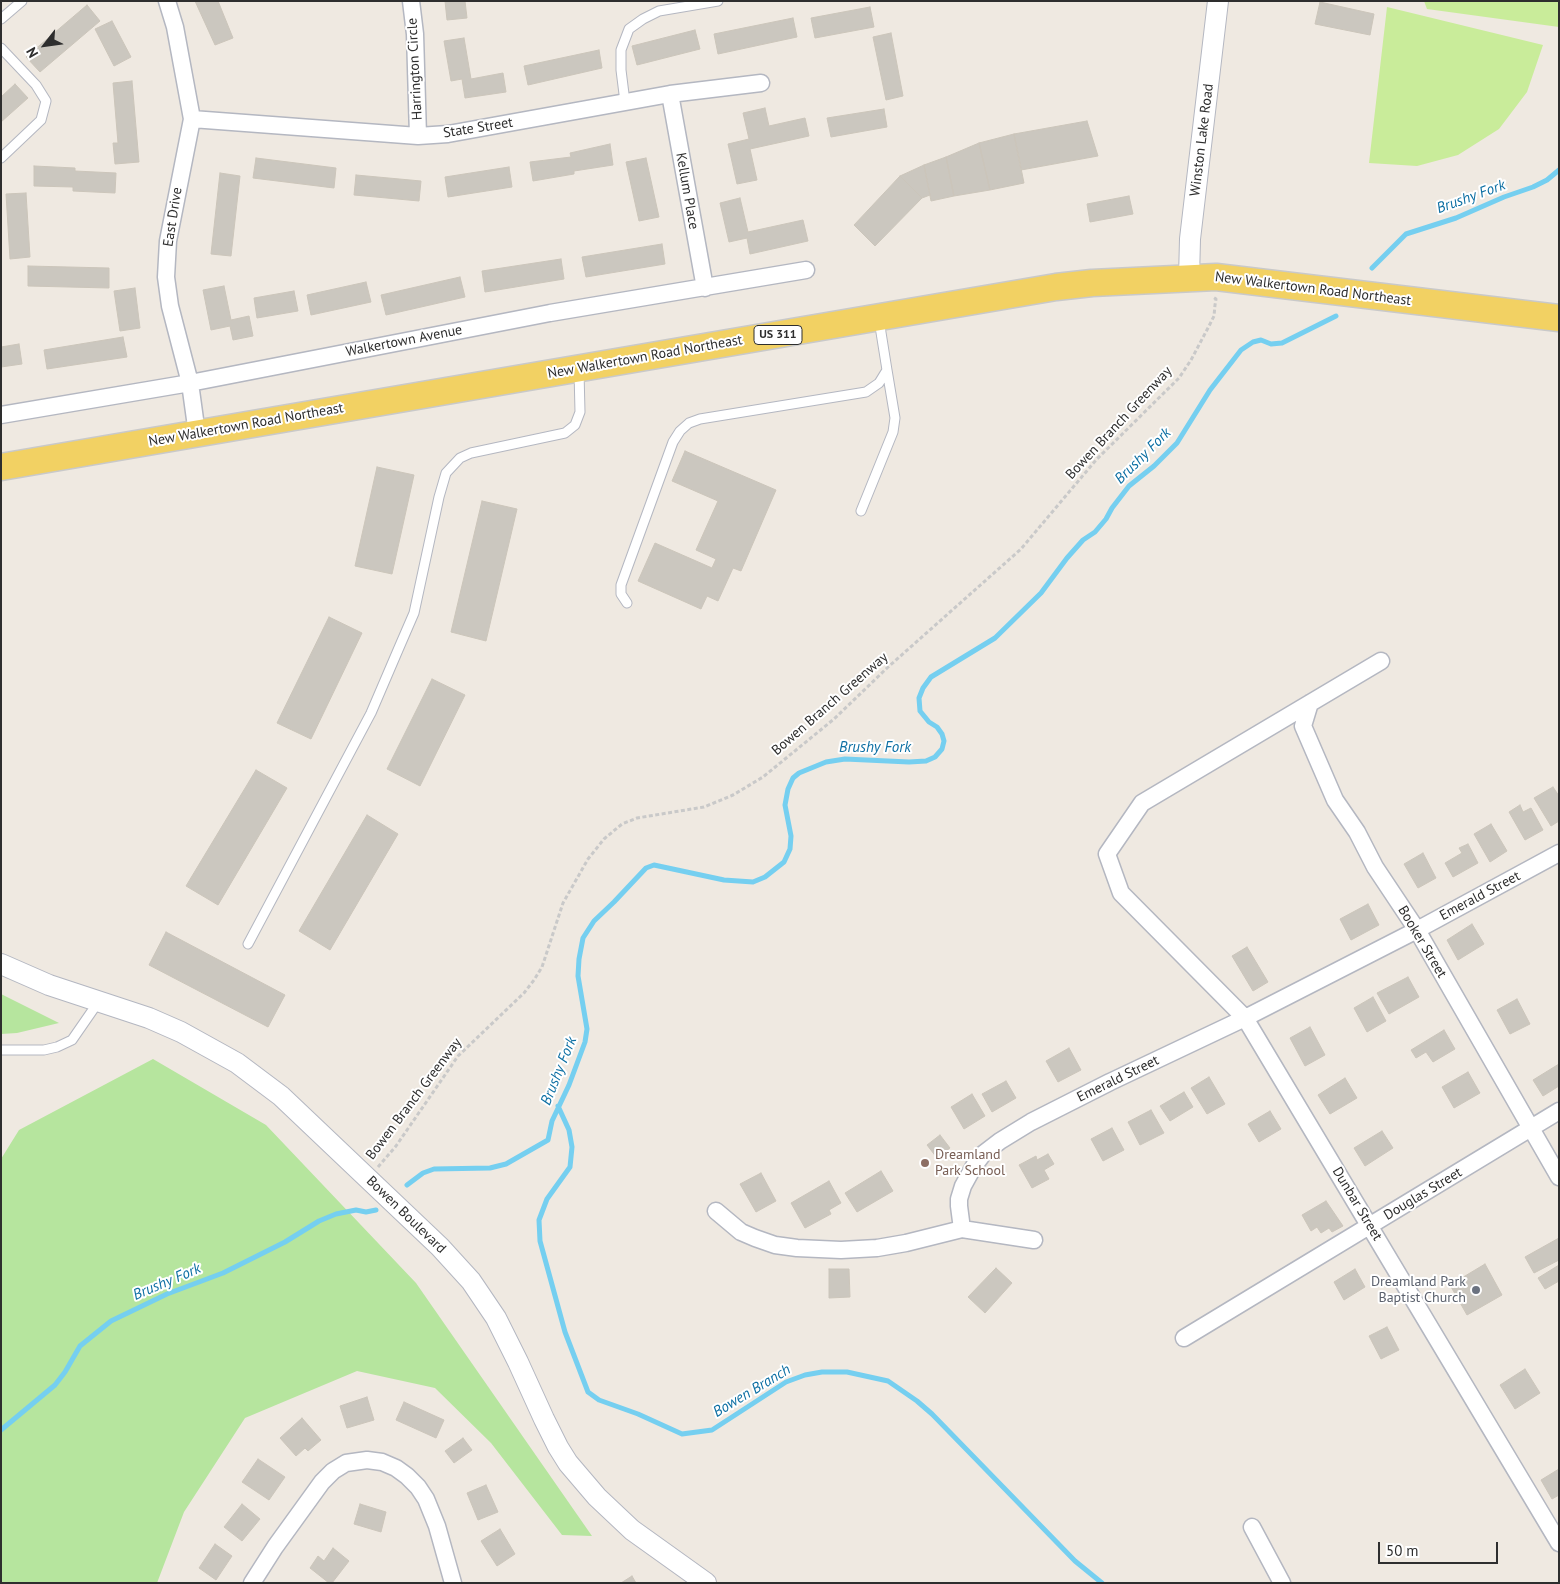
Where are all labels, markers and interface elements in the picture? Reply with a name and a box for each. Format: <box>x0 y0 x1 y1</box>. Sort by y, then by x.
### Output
street label: Harrington Circle <box>404 17 426 121</box>
north arrow <box>20 20 70 70</box>
text: N <box>22 44 42 61</box>
street label: Winston Lake Road <box>1187 83 1217 197</box>
street label: State Street <box>442 114 514 142</box>
street label: Kellum Place <box>672 151 702 231</box>
water label: Brushy Fork <box>1434 176 1508 218</box>
street label: East Drive <box>160 186 186 248</box>
street label: New Walkertown Road Northeast <box>1214 269 1412 309</box>
street label: Walkertown Avenue <box>344 321 464 361</box>
road number: US 311 <box>754 326 802 344</box>
street label: New Walkertown Road Northeast <box>546 332 744 382</box>
street label: Bowen Branch Greenway <box>1062 363 1176 483</box>
street label: New Walkertown Road Northeast <box>147 400 345 450</box>
water label: Brushy Fork <box>1111 424 1175 488</box>
street label: Bowen Branch Greenway <box>769 649 891 759</box>
water label: Brushy Fork <box>839 739 911 757</box>
street label: Emerald Street <box>1437 868 1523 924</box>
street label: Booker Street <box>1394 903 1450 981</box>
water label: Brushy Fork <box>537 1034 581 1108</box>
street label: Bowen Branch Greenway <box>363 1035 465 1163</box>
street label: Emerald Street <box>1074 1052 1162 1106</box>
place label: Dreamland Park School <box>935 1147 1005 1180</box>
marker: Dreamland Park School <box>919 1157 931 1169</box>
street label: Dunbar Street <box>1328 1164 1386 1244</box>
street label: Douglas Street <box>1381 1164 1465 1224</box>
street label: Bowen Boulevard <box>363 1173 449 1257</box>
water label: Brushy Fork <box>130 1260 204 1304</box>
place label: Dreamland Park Baptist Church <box>1371 1274 1466 1306</box>
marker: Dreamland Park Baptist Church <box>1470 1284 1482 1296</box>
water label: Bowen Branch <box>710 1361 794 1421</box>
scale bar <box>1380 1532 1500 1564</box>
text: 50 m <box>1386 1541 1419 1560</box>

